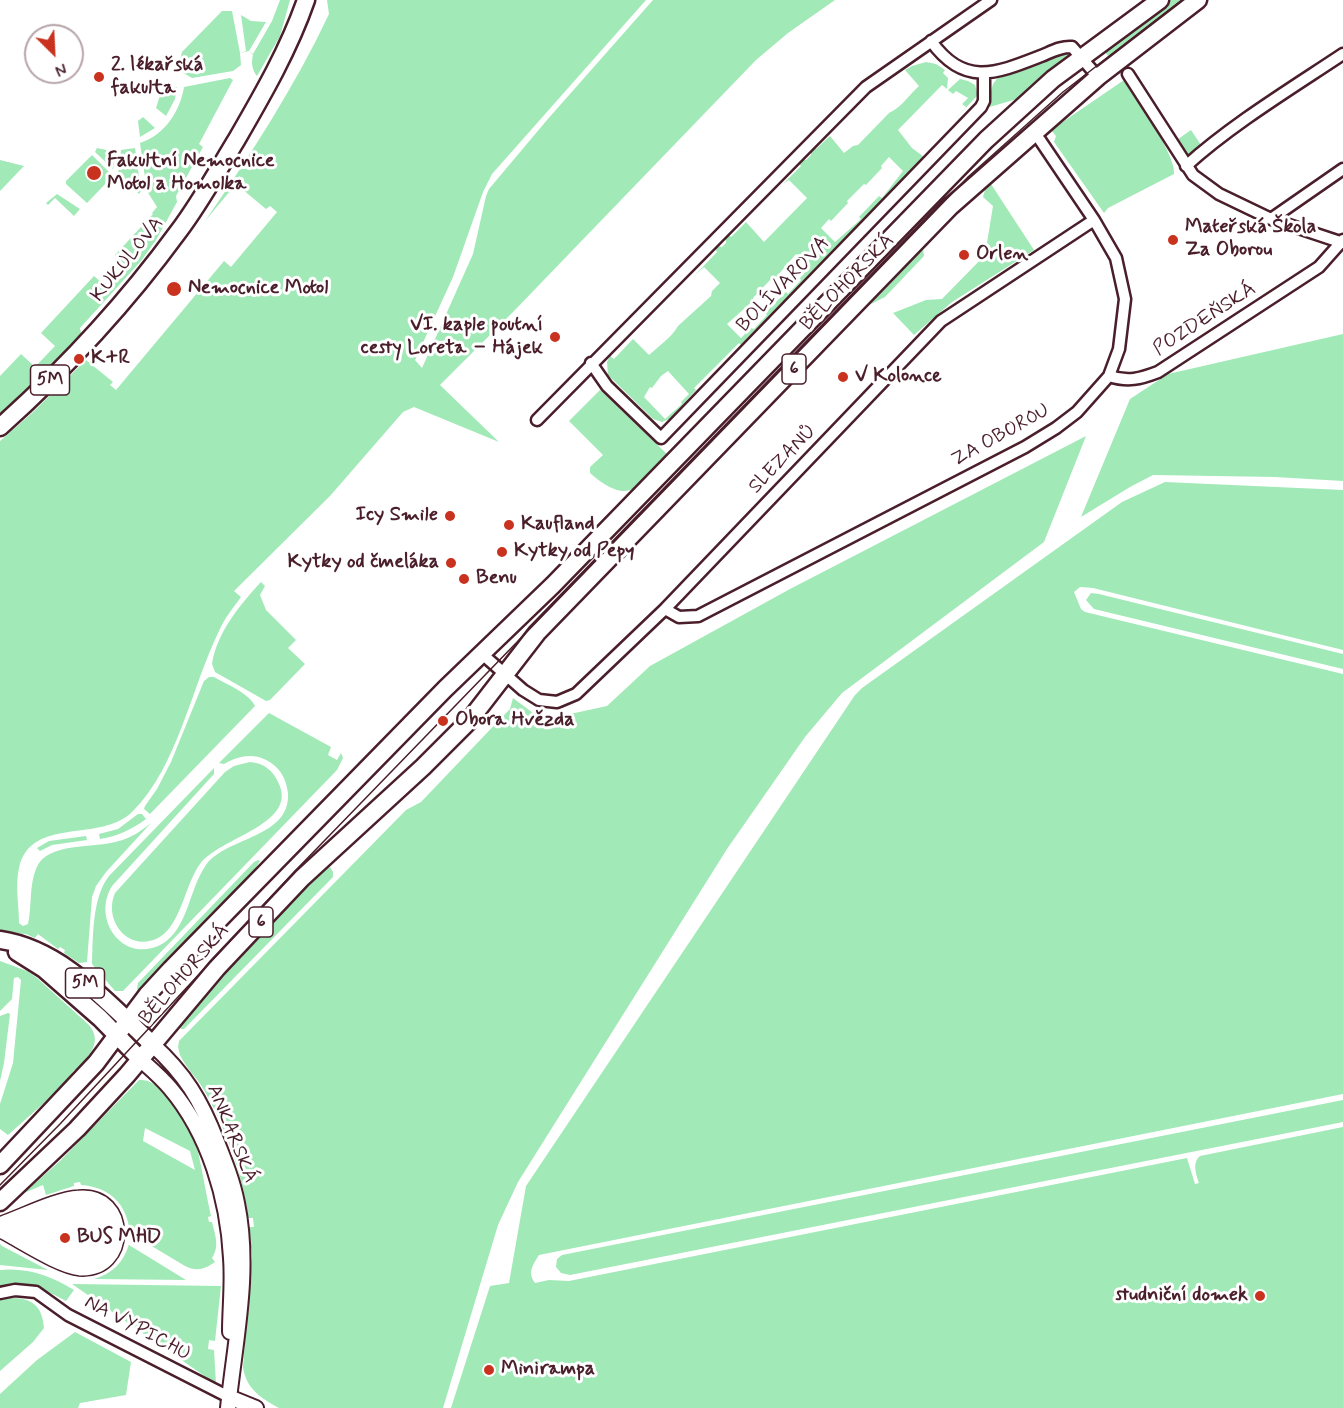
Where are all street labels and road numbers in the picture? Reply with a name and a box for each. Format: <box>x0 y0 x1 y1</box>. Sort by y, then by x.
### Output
street label: KUKULOVA <box>86 213 170 307</box>
street label: BĚLOHORSKÁ <box>796 230 900 336</box>
street label: BOLÍVAROVA <box>732 232 836 338</box>
street label: POZDEŇSKÁ <box>1149 278 1261 362</box>
road number: 6 <box>782 354 806 384</box>
road number: 5M <box>31 365 70 395</box>
street label: ZA OBOROU <box>948 399 1054 473</box>
street label: SLEZANŮ <box>744 420 822 500</box>
road number: 6 <box>249 907 273 937</box>
street label: BĚLOHORSKÁ <box>135 920 235 1030</box>
road number: 5M <box>66 968 104 998</box>
street label: ANKARSKÁ <box>200 1081 262 1187</box>
street label: NA VYPICHU <box>80 1291 194 1367</box>

